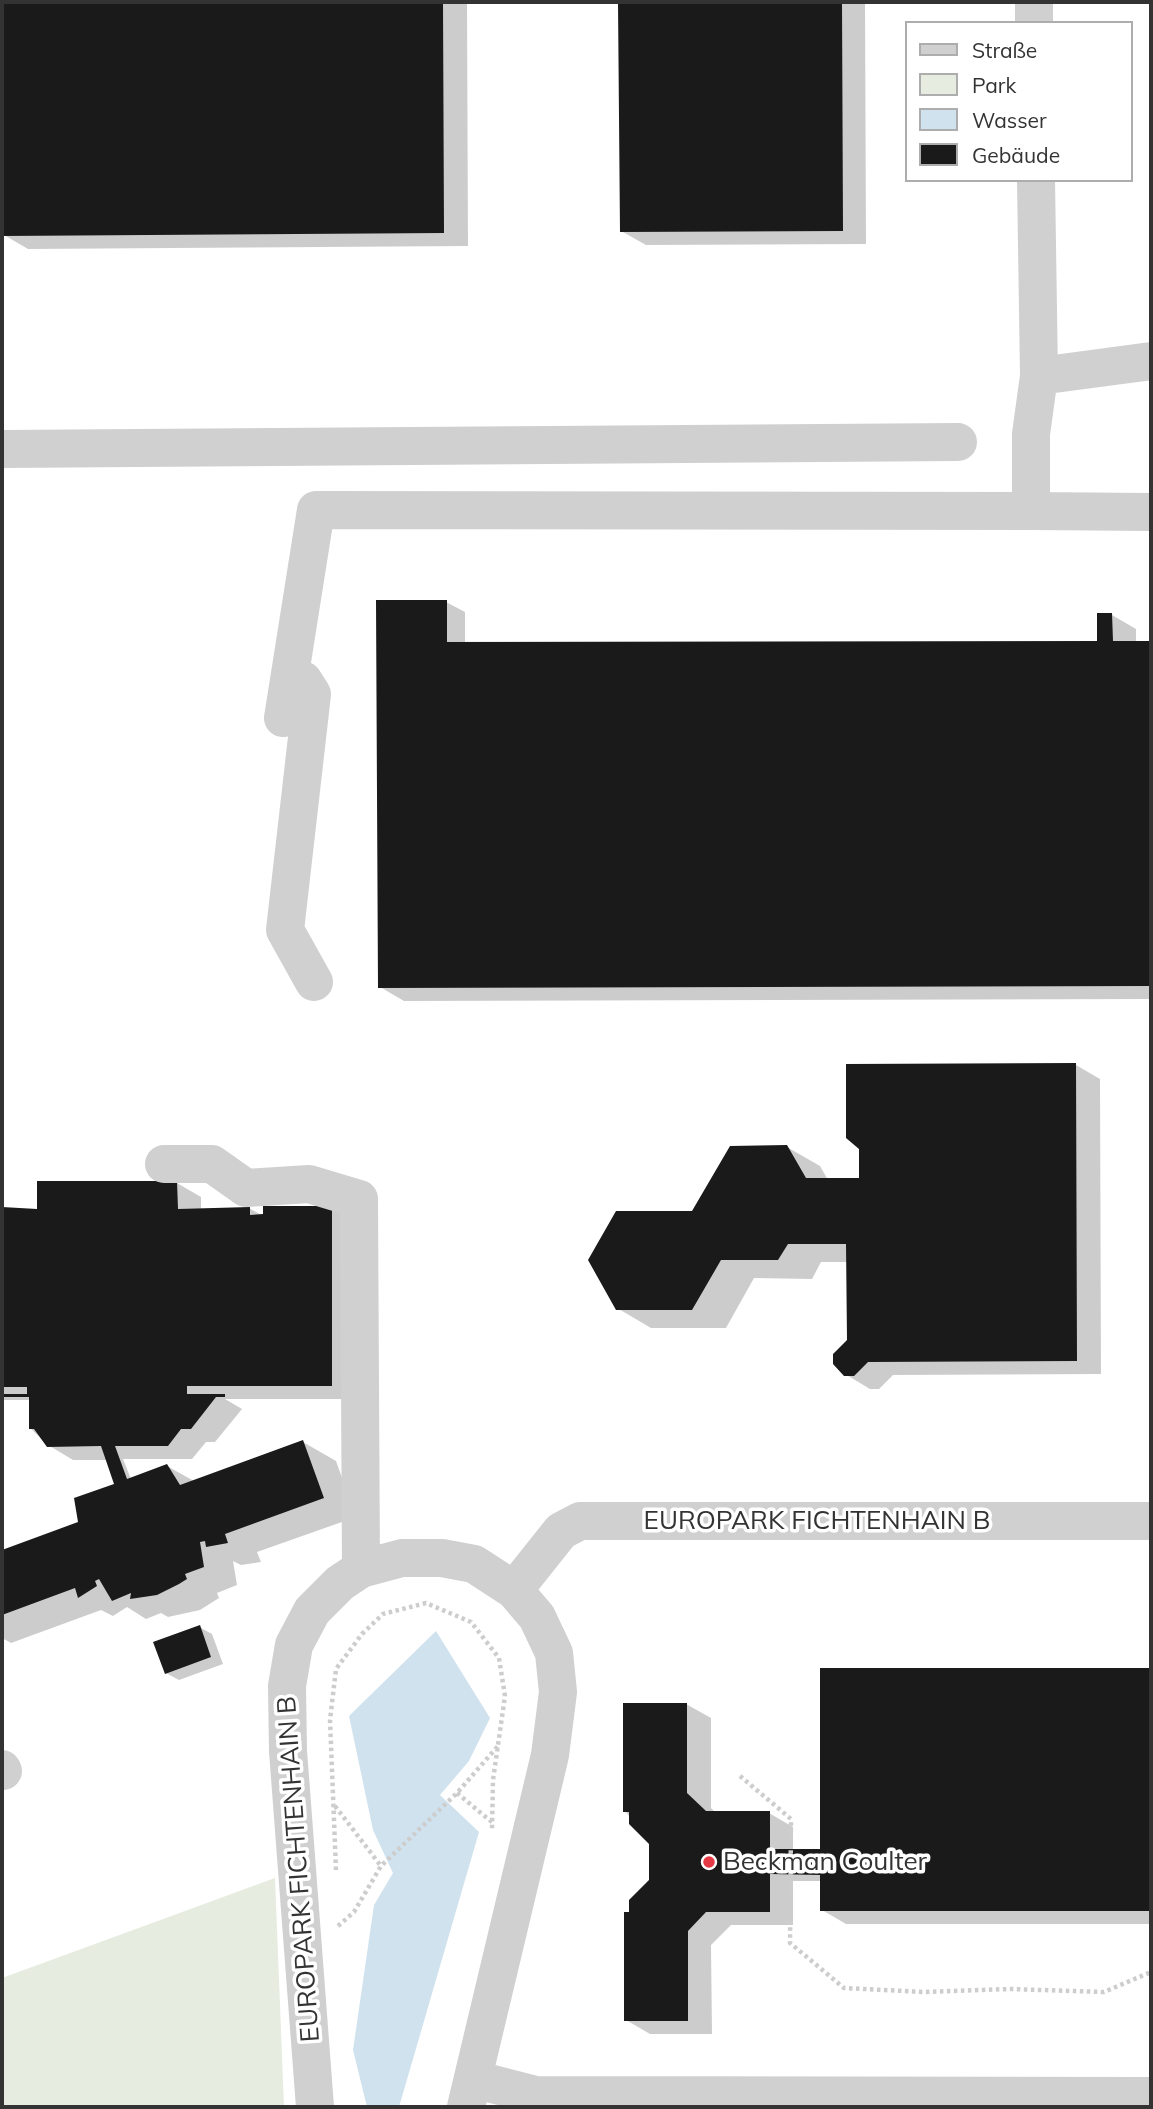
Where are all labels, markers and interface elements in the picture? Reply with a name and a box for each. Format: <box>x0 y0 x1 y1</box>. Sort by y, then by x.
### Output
legend <box>904 21 1132 182</box>
text: Straße <box>972 37 1037 63</box>
text: Park <box>972 72 1016 98</box>
text: Wasser <box>972 107 1047 133</box>
text: Gebäude <box>972 142 1060 168</box>
street label: EUROPARK FICHTENHAIN B <box>644 1505 990 1537</box>
street label: EUROPARK FICHTENHAIN B <box>271 1695 327 2043</box>
place label: Beckman Coulter <box>723 1846 927 1878</box>
marker: Beckman Coulter <box>701 1854 717 1870</box>

